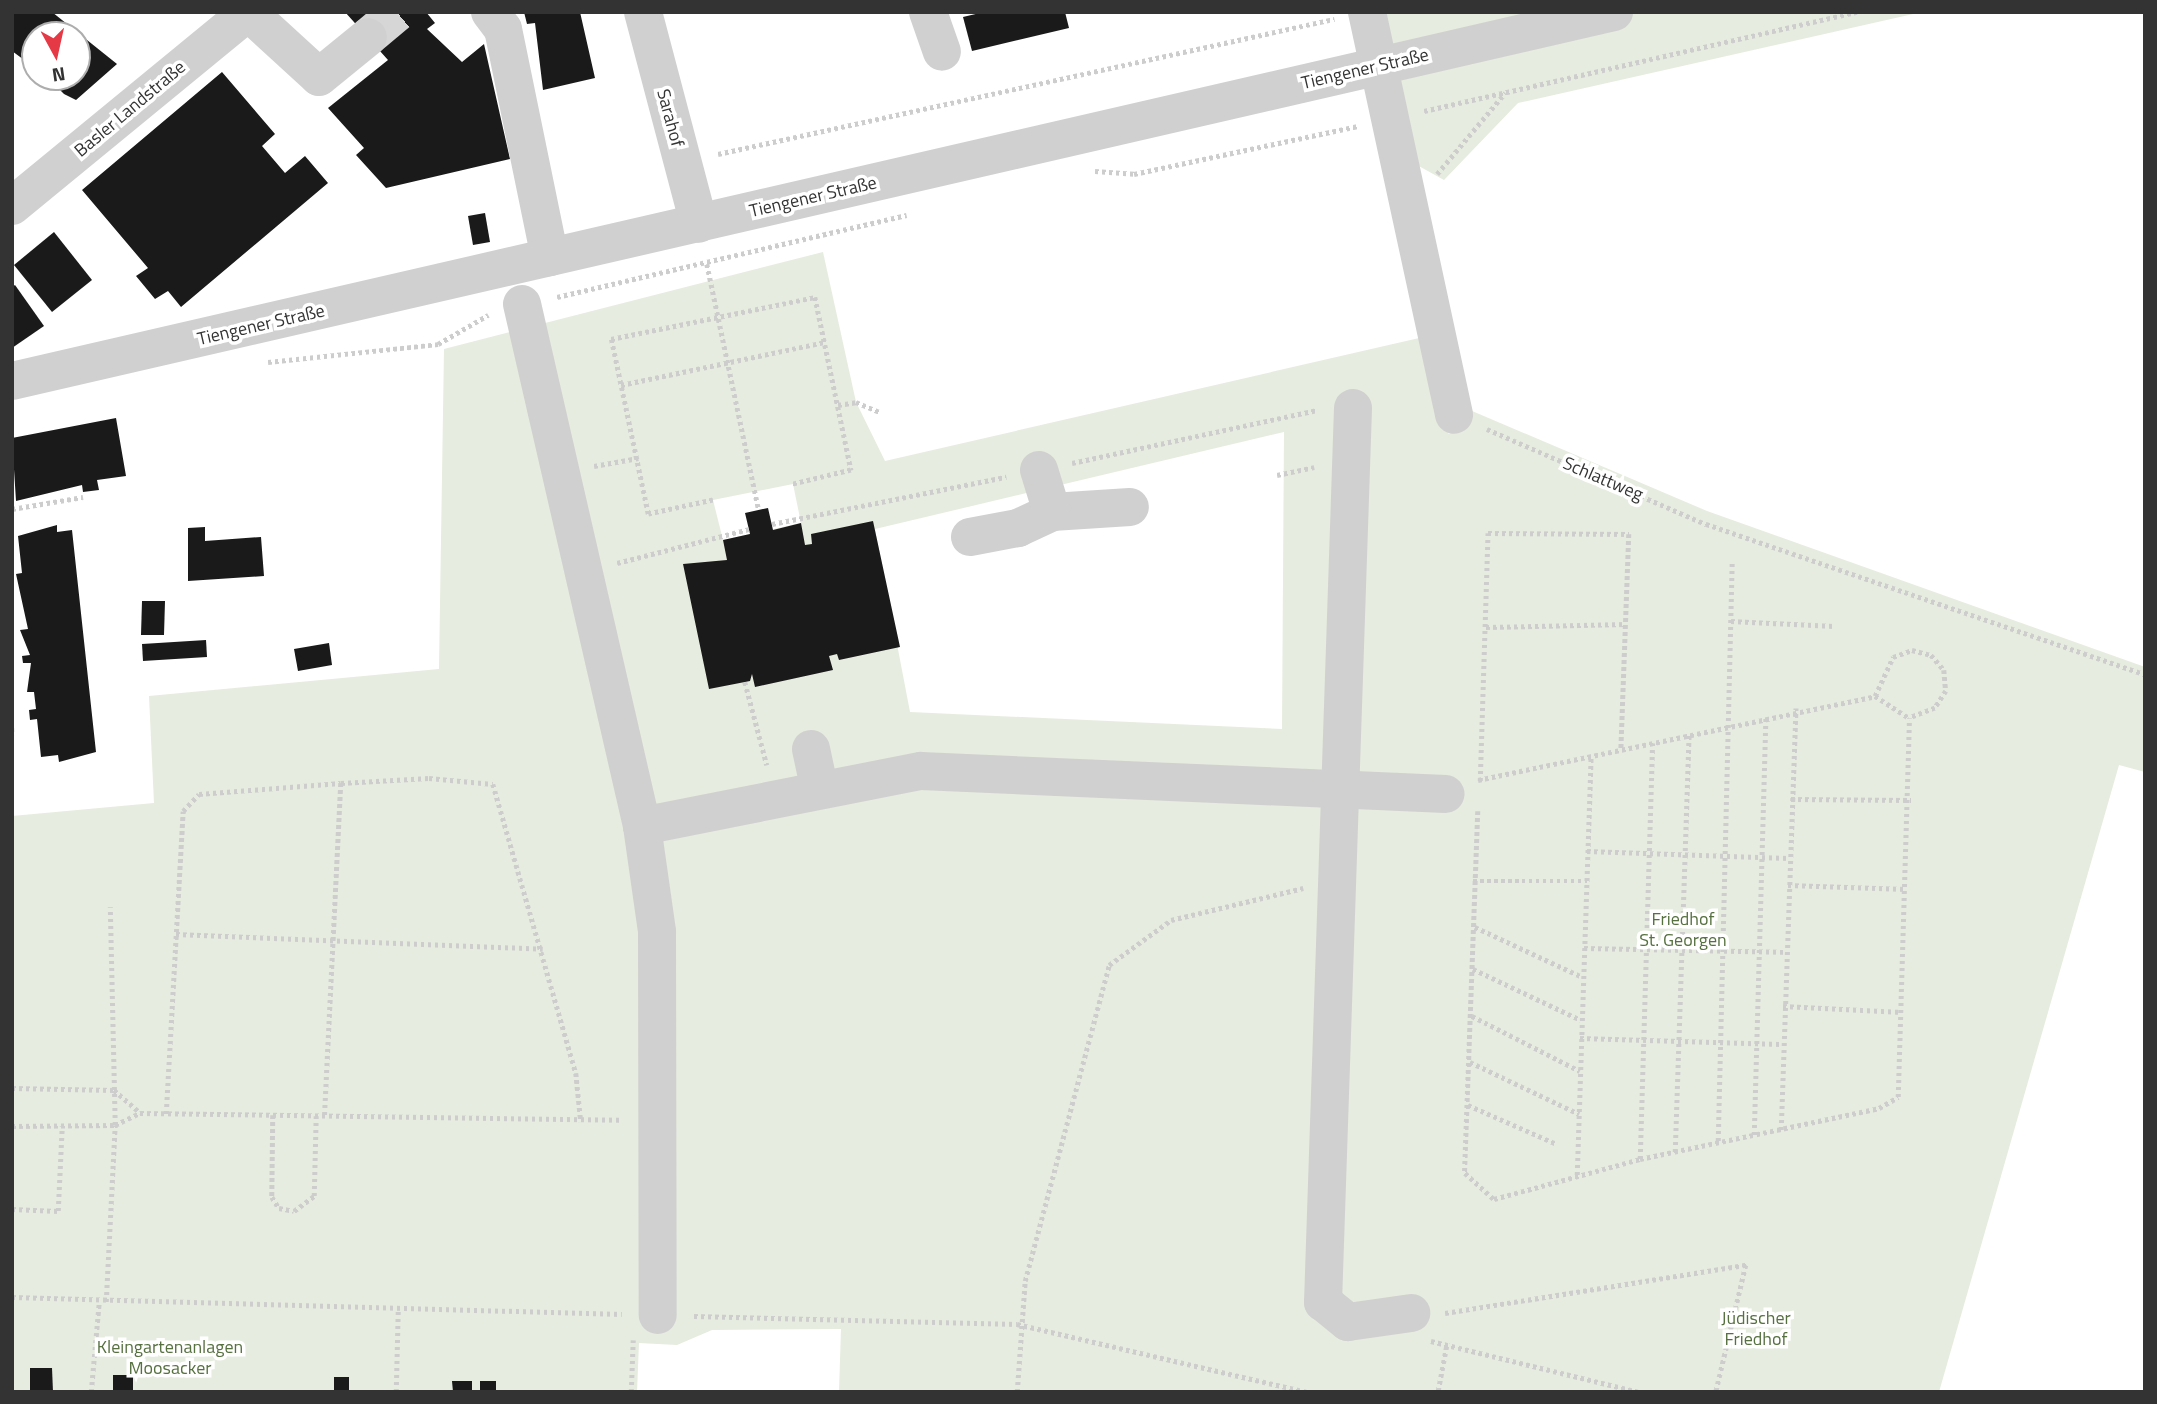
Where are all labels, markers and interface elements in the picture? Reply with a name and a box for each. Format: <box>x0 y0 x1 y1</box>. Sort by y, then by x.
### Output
north arrow <box>21 21 91 91</box>
street label: Tiengener Straße <box>1299 44 1431 94</box>
street label: Basler Landstraße <box>70 56 190 162</box>
text: N <box>50 60 67 91</box>
street label: Sarahof <box>652 87 688 149</box>
street label: Tiengener Straße <box>747 172 879 222</box>
street label: Tiengener Straße <box>195 300 327 350</box>
street label: Schlattweg <box>1560 452 1646 506</box>
park label: Friedhof St. Georgen <box>1639 909 1727 951</box>
park label: Jüdischer Friedhof <box>1721 1308 1791 1350</box>
park label: Kleingartenanlagen Moosacker <box>97 1337 243 1380</box>

